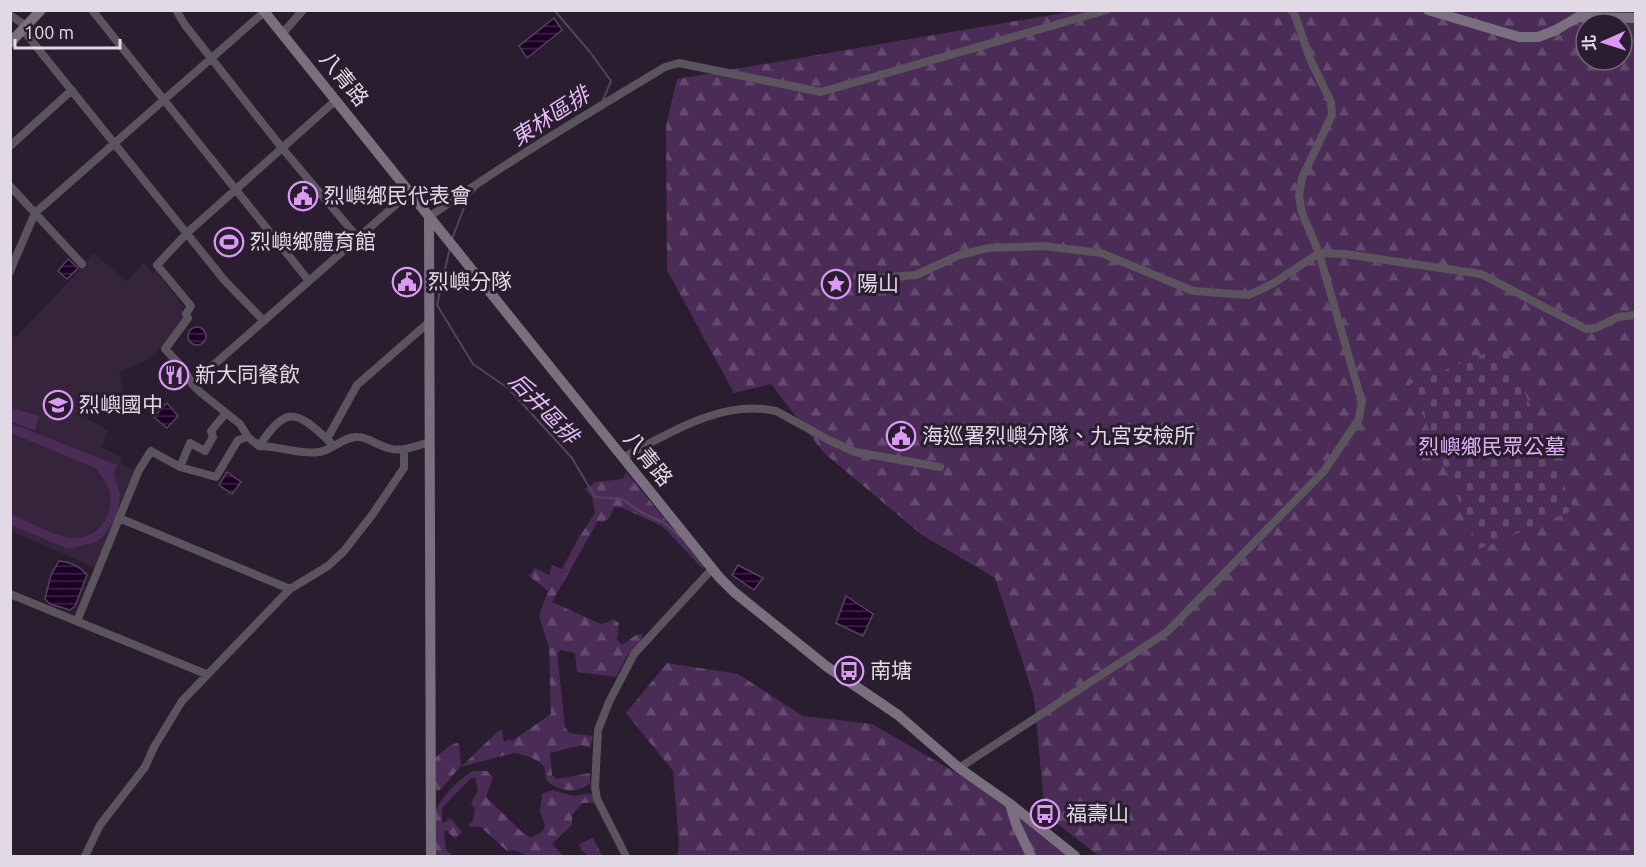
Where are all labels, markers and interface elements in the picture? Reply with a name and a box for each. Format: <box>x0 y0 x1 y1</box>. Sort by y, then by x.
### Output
scale bar <box>15 12 120 50</box>
north arrow <box>1574 12 1634 72</box>
text: 100 m <box>24 22 74 42</box>
text: 北 <box>1580 34 1598 51</box>
street label: 八青路 <box>316 46 374 110</box>
water label: 東林區排 <box>506 80 596 150</box>
public building icon: 烈嶼鄉民代表會 <box>287 180 319 212</box>
place label: 烈嶼鄉民代表會 <box>324 183 471 207</box>
sports icon: 烈嶼鄉體育館 <box>213 226 245 258</box>
place label: 烈嶼鄉體育館 <box>250 229 376 253</box>
public building icon: 烈嶼分隊 <box>391 266 423 298</box>
place icon: 陽山 <box>820 268 852 300</box>
place label: 烈嶼分隊 <box>428 269 512 293</box>
place label: 陽山 <box>857 271 899 295</box>
restaurant icon: 新大同餐飲 <box>158 359 190 391</box>
place label: 新大同餐飲 <box>195 362 300 386</box>
water label: 后井區排 <box>505 367 586 450</box>
school or university icon: 烈嶼國中 <box>42 389 74 421</box>
place label: 烈嶼國中 <box>79 392 163 416</box>
public building icon: 海巡署烈嶼分隊、九宮安檢所 <box>885 420 917 452</box>
place label: 海巡署烈嶼分隊、九宮安檢所 <box>922 423 1195 447</box>
street label: 八青路 <box>620 426 678 490</box>
park label: 烈嶼鄉民眾公墓 <box>1419 434 1566 458</box>
bus stop icon: 南塘 <box>833 655 865 687</box>
place label: 南塘 <box>870 658 912 682</box>
bus stop icon: 福壽山 <box>1029 798 1061 830</box>
place label: 福壽山 <box>1066 801 1129 825</box>

